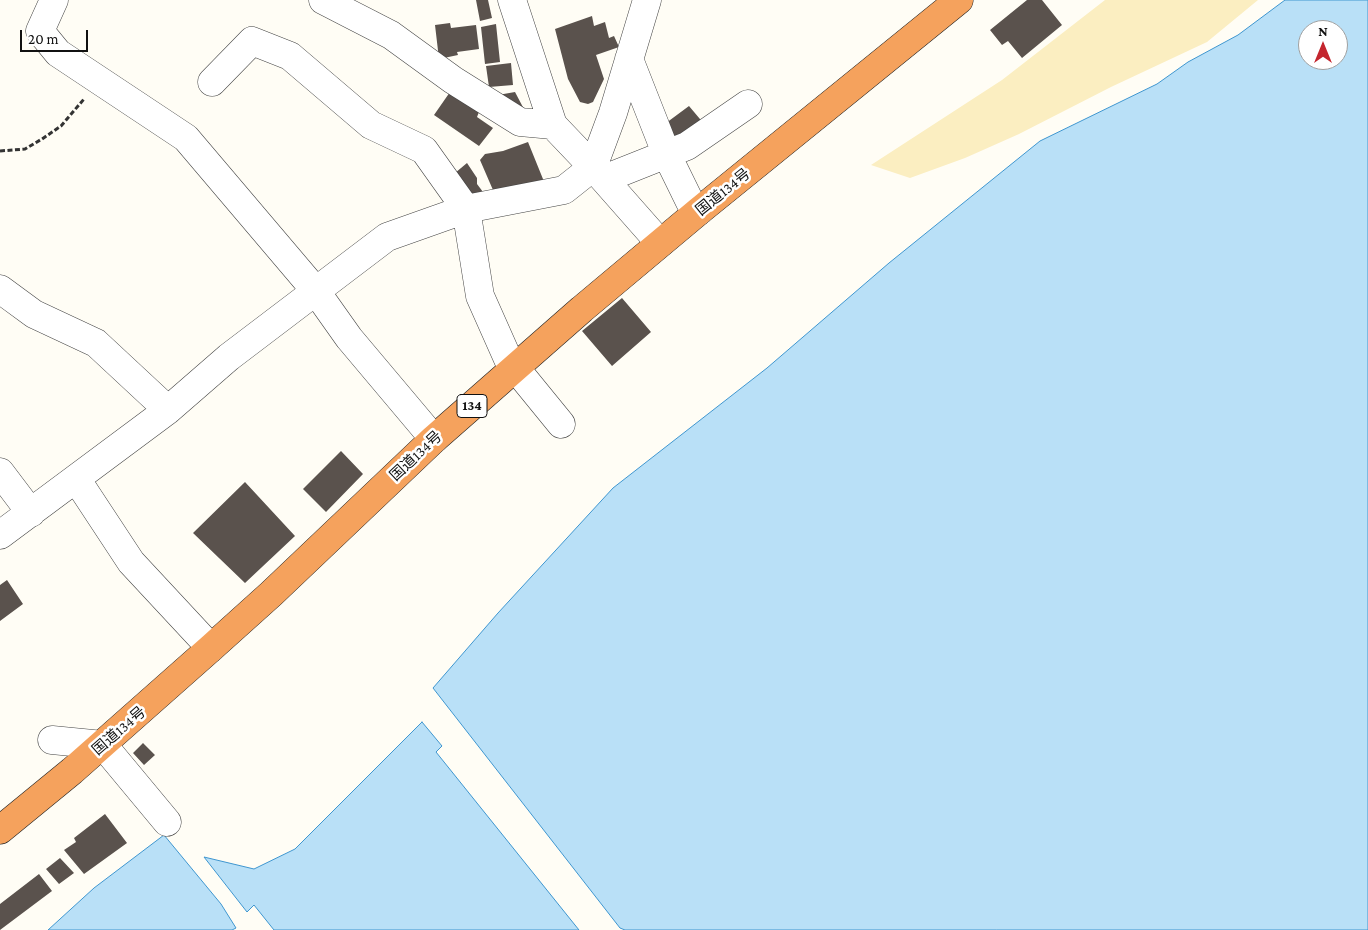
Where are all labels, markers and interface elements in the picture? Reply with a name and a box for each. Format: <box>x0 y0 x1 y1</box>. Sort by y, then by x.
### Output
scale bar <box>22 20 90 52</box>
north arrow <box>1298 20 1348 70</box>
text: N <box>1318 23 1328 39</box>
text: 20 m <box>28 31 59 47</box>
street label: 国道134号 <box>692 165 754 219</box>
road number: 134 <box>457 394 487 418</box>
street label: 国道134号 <box>386 427 446 485</box>
street label: 国道134号 <box>89 703 149 759</box>

